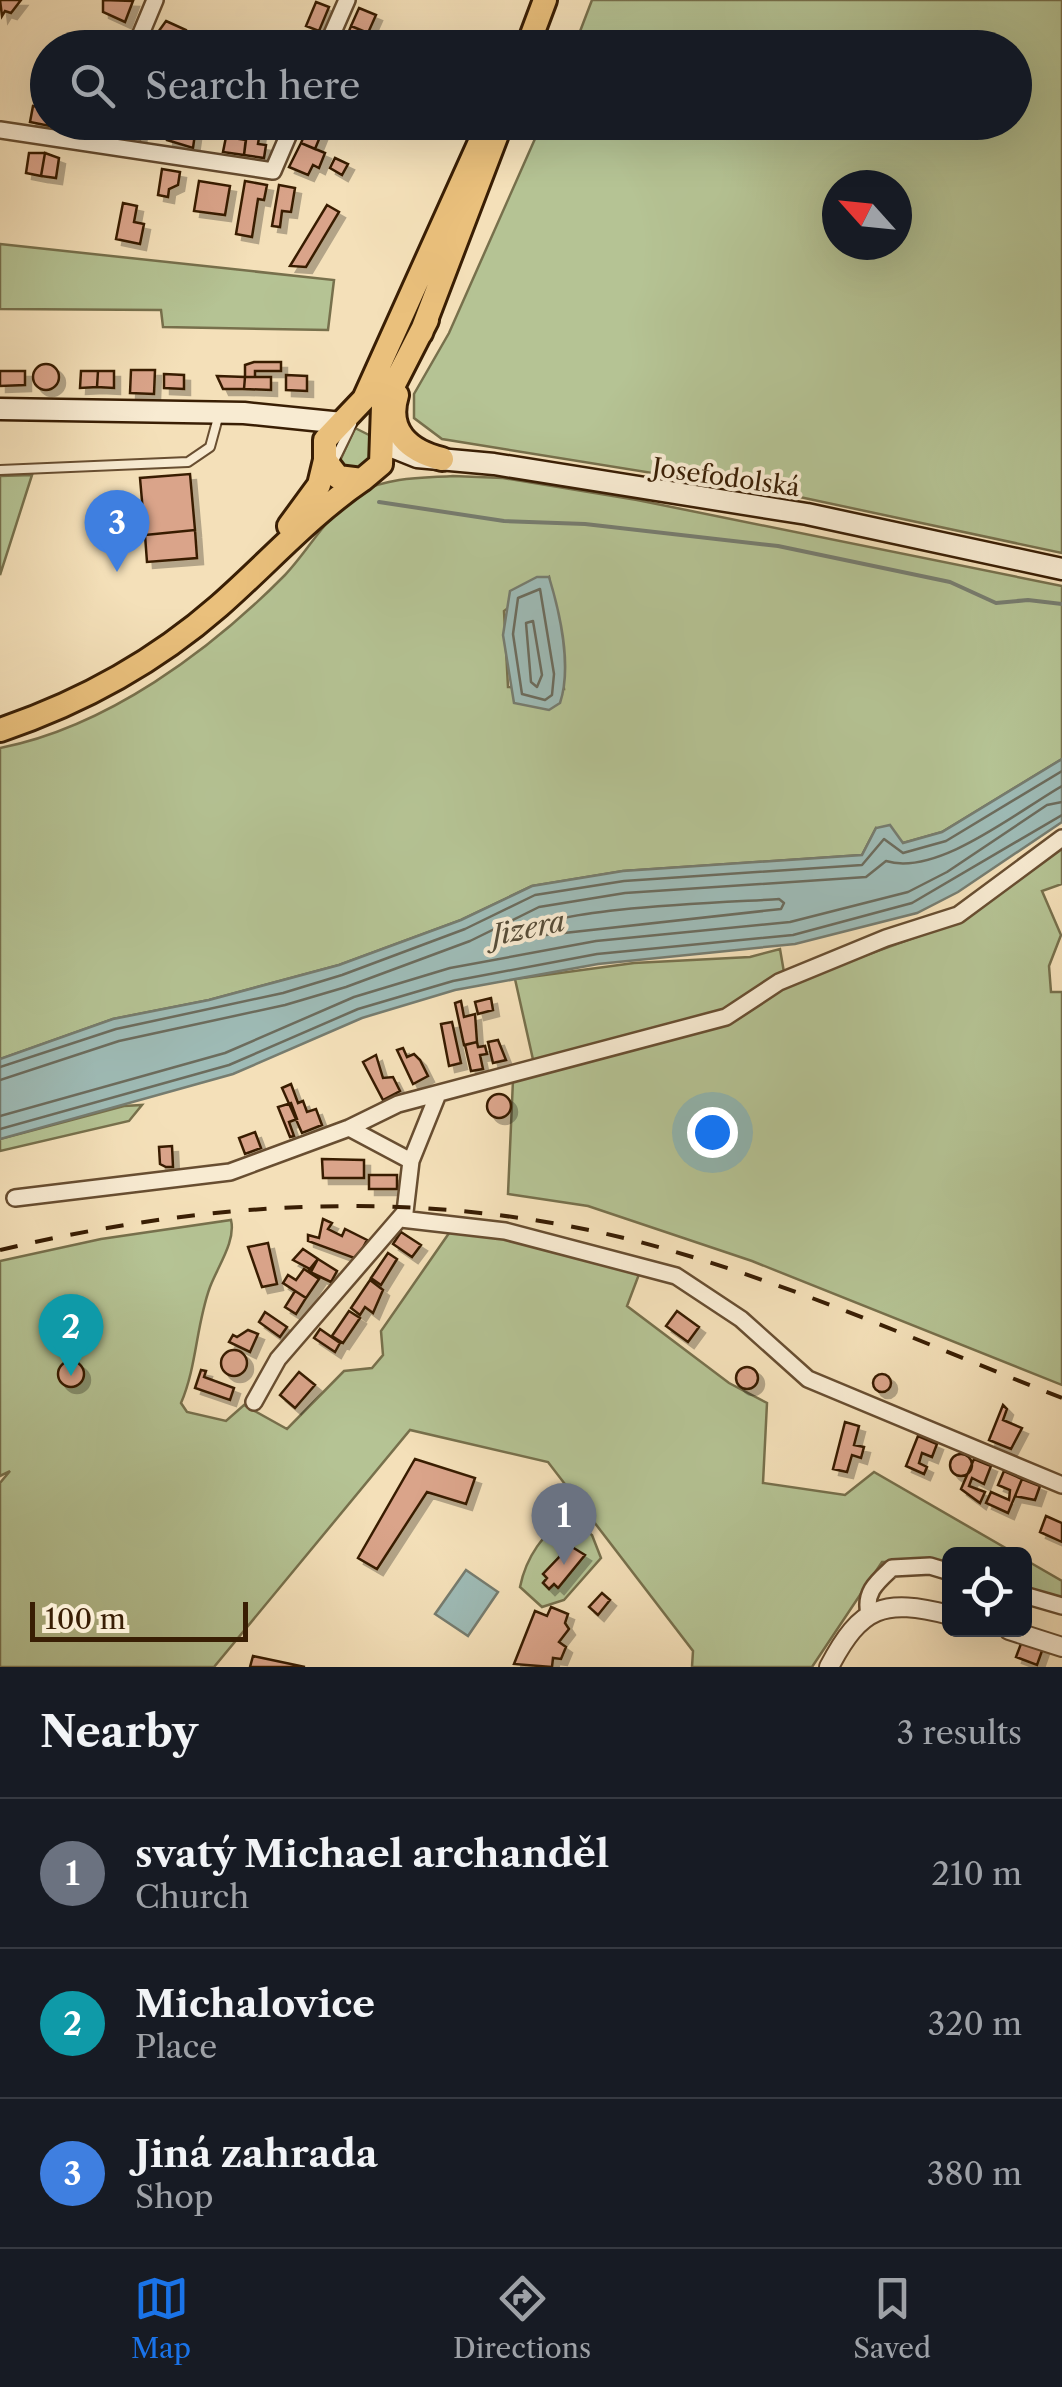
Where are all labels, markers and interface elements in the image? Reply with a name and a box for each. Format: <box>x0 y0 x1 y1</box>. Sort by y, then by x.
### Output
search box <box>30 30 1032 140</box>
icon: search <box>65 58 120 113</box>
text: Search here <box>145 62 360 109</box>
north arrow <box>822 170 912 260</box>
street label: Josefodolská <box>646 451 803 503</box>
pin: 3 <box>84 490 150 572</box>
water label: Jizera <box>480 904 568 954</box>
your location <box>687 1107 738 1158</box>
pin: 2 <box>38 1294 104 1376</box>
pin: 1 <box>532 1482 596 1565</box>
map controls <box>942 1547 1032 1637</box>
button: locate <box>942 1547 1032 1637</box>
scale bar <box>30 1597 248 1642</box>
text: 100 m <box>45 1602 126 1636</box>
text: Nearby <box>40 1706 198 1758</box>
text: 3 results <box>896 1713 1022 1752</box>
text: svatý Michael archanděl <box>135 1830 609 1877</box>
text: 1 <box>65 1854 80 1893</box>
text: 210 m <box>932 1854 1022 1893</box>
text: Church <box>135 1877 249 1916</box>
text: Michalovice <box>135 1980 375 2027</box>
text: 2 <box>63 2004 82 2043</box>
text: 320 m <box>927 2004 1022 2043</box>
text: Place <box>135 2027 217 2066</box>
text: Jiná zahrada <box>135 2130 378 2177</box>
text: 3 <box>63 2154 82 2193</box>
text: 380 m <box>927 2154 1022 2193</box>
text: Shop <box>135 2177 214 2216</box>
tab: Map <box>131 2271 191 2365</box>
tab: Directions <box>453 2271 591 2365</box>
tab: Saved <box>853 2271 931 2365</box>

